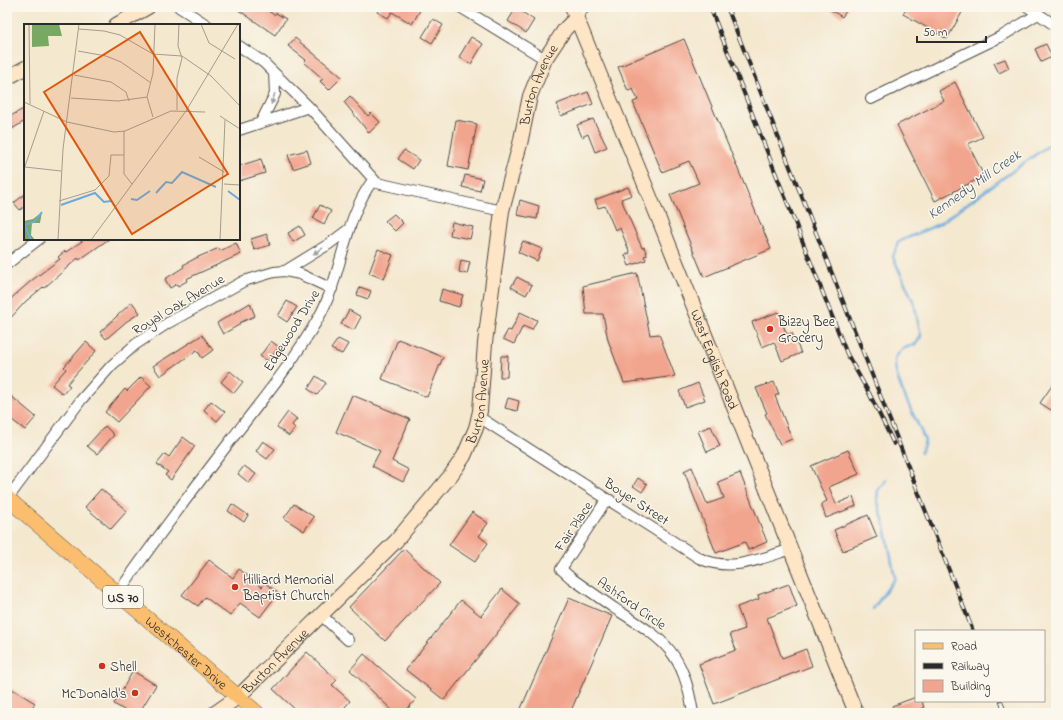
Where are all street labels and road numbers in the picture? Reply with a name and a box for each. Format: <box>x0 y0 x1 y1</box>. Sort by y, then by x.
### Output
street label: Burton Avenue <box>515 40 565 128</box>
street label: Royal Oak Avenue <box>129 269 230 342</box>
street label: Edgewood Drive <box>259 285 327 376</box>
street label: West English Road <box>684 306 743 413</box>
street label: Burton Avenue <box>461 358 496 449</box>
street label: Boyer Street <box>598 473 673 532</box>
street label: Fair Place <box>549 497 599 557</box>
street label: Ashford Circle <box>592 573 671 636</box>
road number: US 70 <box>103 586 143 608</box>
street label: Westchester Drive <box>140 612 232 696</box>
street label: Burton Avenue <box>237 623 315 700</box>

